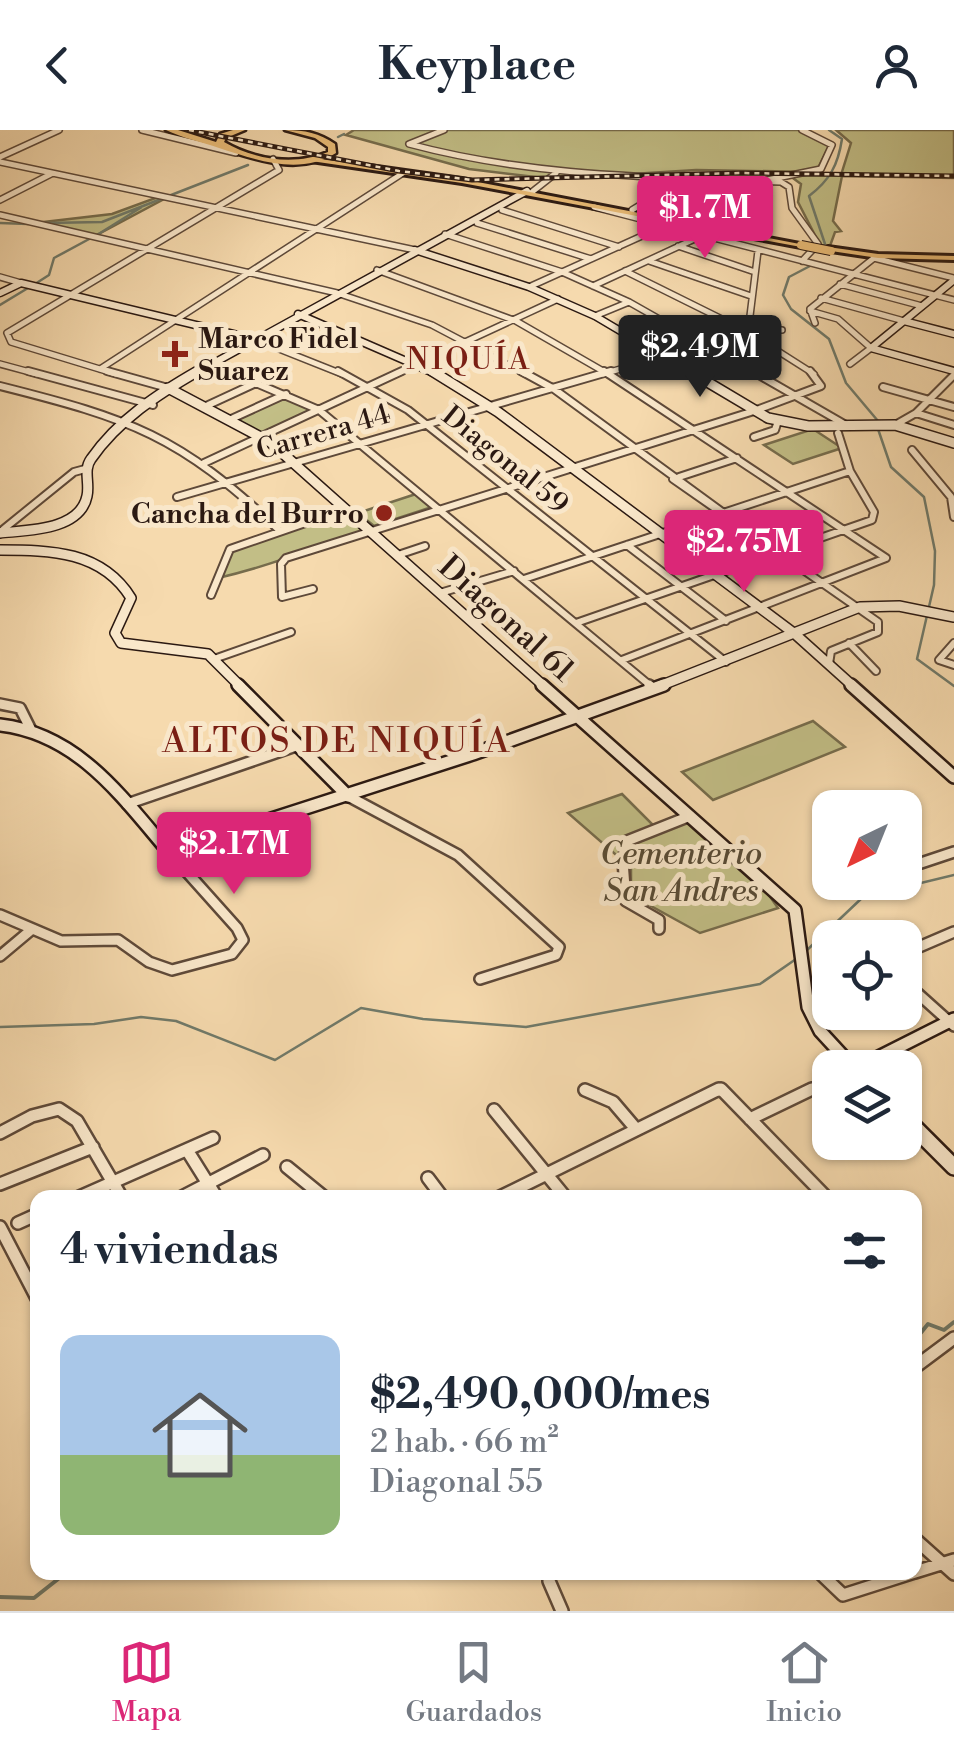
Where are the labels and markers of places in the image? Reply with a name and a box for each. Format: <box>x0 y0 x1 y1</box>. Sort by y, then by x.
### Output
pin: $1.7M <box>635 176 775 261</box>
pin: $2.49M <box>619 315 781 400</box>
place label: Marco Fidel Suarez <box>198 322 358 389</box>
marker: Marco Fidel Suarez <box>162 341 188 367</box>
place label: Cancha del Burro <box>131 497 364 532</box>
marker: Cancha del Burro <box>373 502 395 524</box>
pin: $2.75M <box>663 510 825 595</box>
pin: $2.17M <box>153 812 315 897</box>

